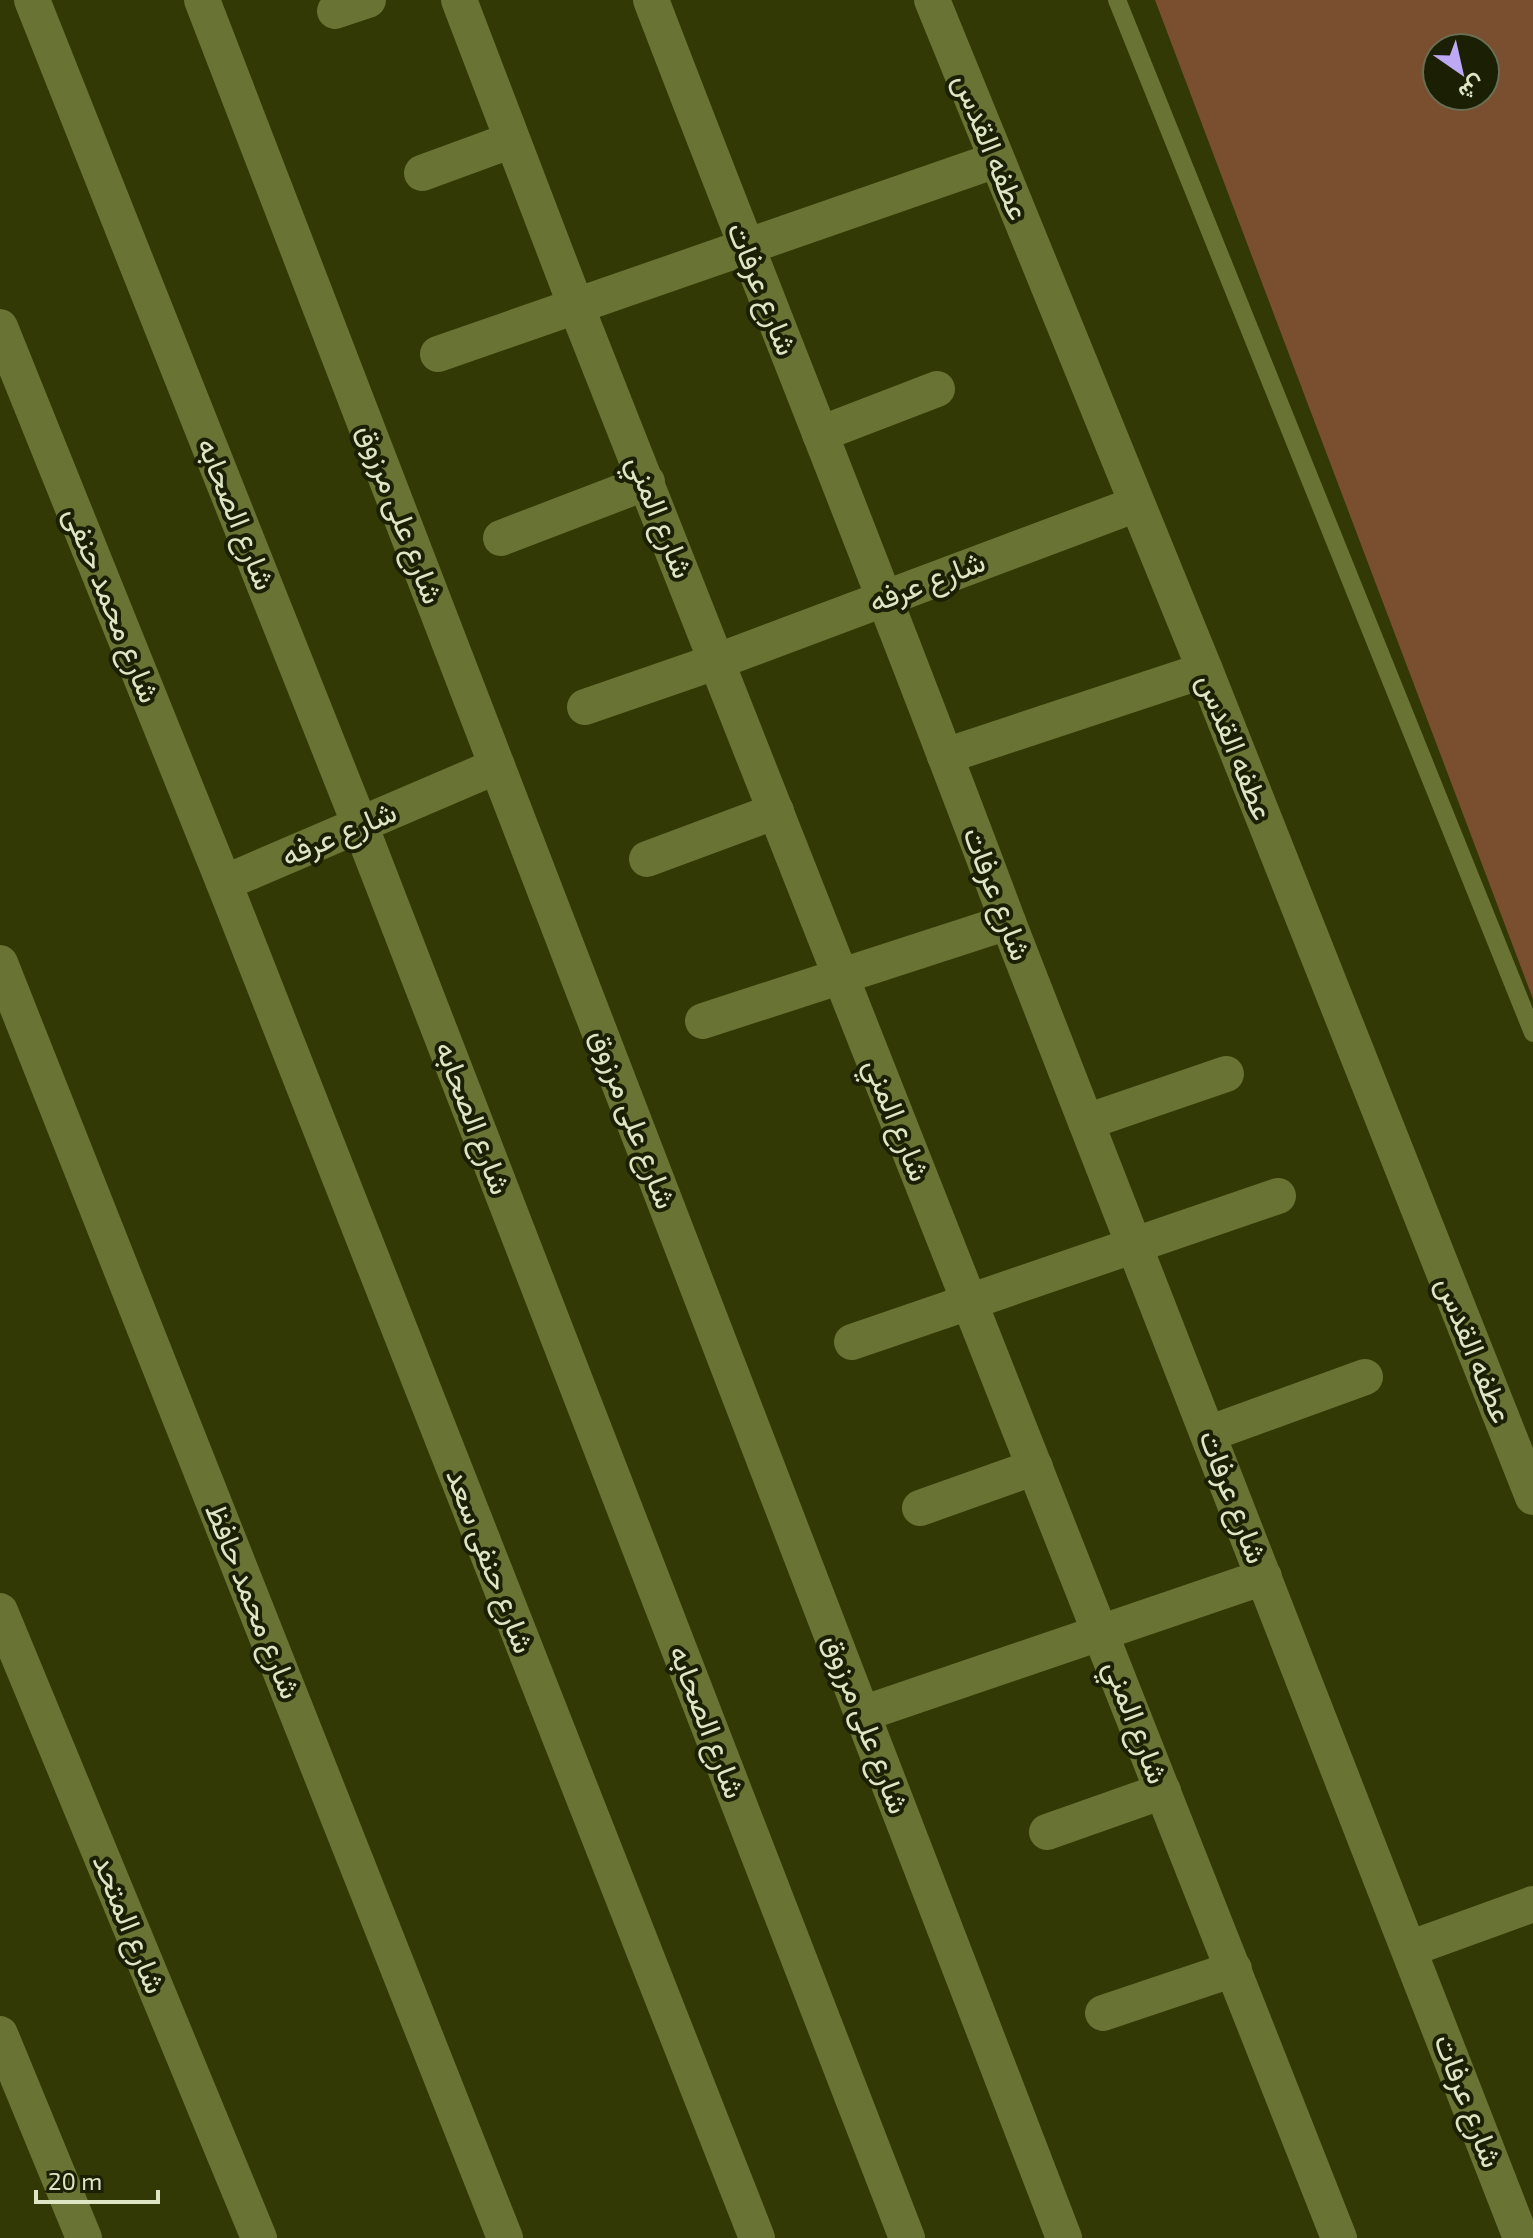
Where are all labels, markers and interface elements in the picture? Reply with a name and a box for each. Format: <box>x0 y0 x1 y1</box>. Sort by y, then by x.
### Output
north arrow <box>1421 32 1501 112</box>
street label: عطفه القدس <box>945 68 1039 226</box>
text: ش <box>1453 70 1491 108</box>
street label: شارع عرفات <box>717 217 807 361</box>
street label: شارع على مرزوق <box>347 418 453 610</box>
street label: شارع الصحابه <box>187 432 285 596</box>
street label: شارع المني <box>614 450 703 586</box>
street label: شارع محمد حنفى <box>55 501 169 709</box>
street label: شارع عرفه <box>863 542 991 622</box>
street label: عطفه القدس <box>1189 668 1283 826</box>
street label: شارع عرفه <box>275 792 403 876</box>
street label: شارع عرفات <box>953 821 1041 967</box>
street label: شارع على مرزوق <box>580 1023 686 1215</box>
street label: شارع الصحابه <box>425 1036 521 1200</box>
street label: شارع المني <box>851 1053 940 1189</box>
street label: عطفه القدس <box>1428 1271 1522 1429</box>
street label: شارع عرفات <box>1189 1424 1277 1570</box>
street label: شارع حنفى سعد <box>436 1463 544 1659</box>
street label: شارع محمد حافظ <box>196 1497 310 1705</box>
street label: شارع على مرزوق <box>813 1628 919 1820</box>
street label: شارع الصحابه <box>659 1640 755 1804</box>
street label: شارع المني <box>1090 1654 1178 1791</box>
street label: شارع المتحد <box>83 1848 175 2000</box>
street label: شارع عرفات <box>1424 2028 1512 2174</box>
scale bar <box>36 2154 158 2204</box>
text: 20 m <box>48 2166 102 2195</box>

